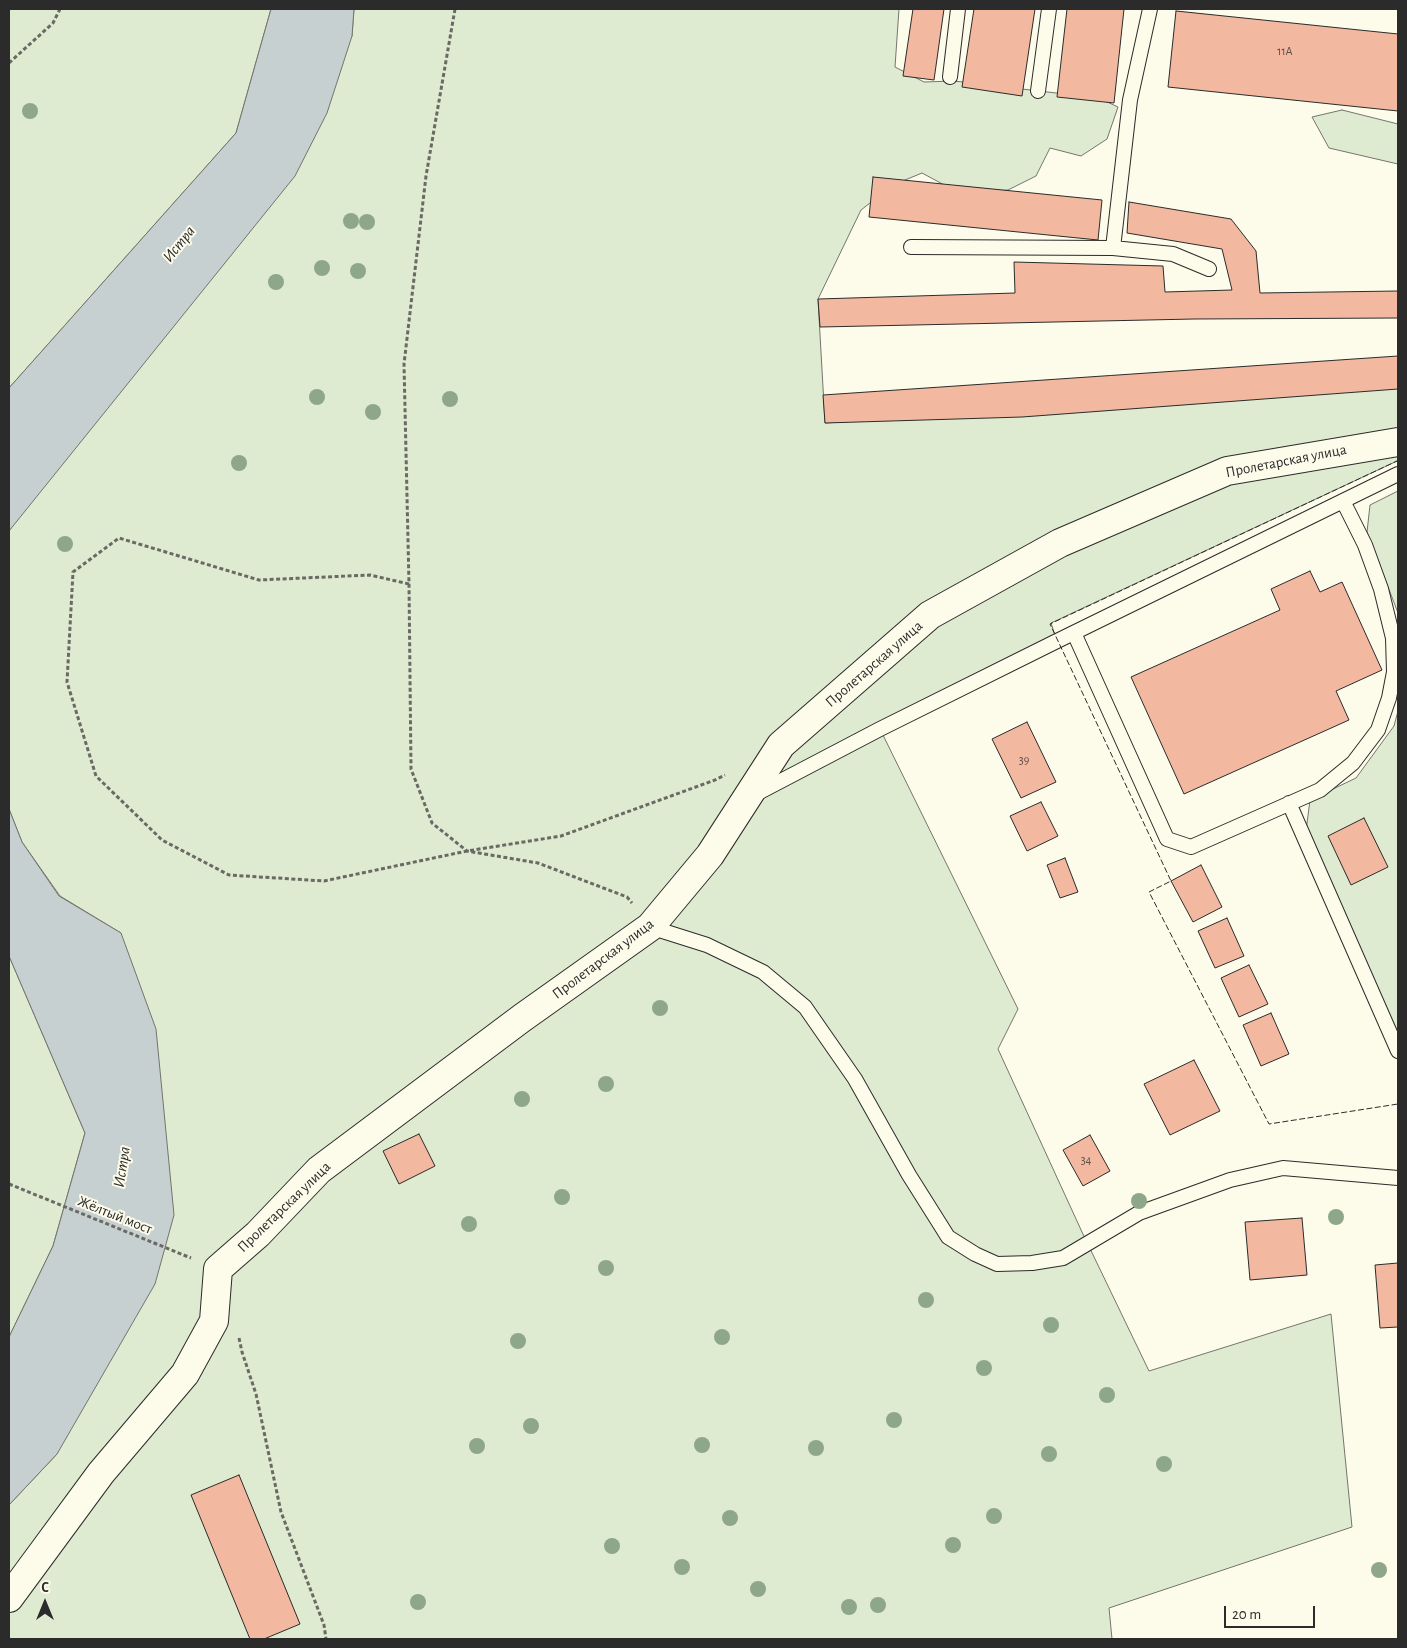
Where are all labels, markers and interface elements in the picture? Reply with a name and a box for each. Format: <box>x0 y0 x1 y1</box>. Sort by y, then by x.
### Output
house number: 11А <box>1277 44 1293 58</box>
water label: Истра <box>159 222 199 266</box>
street label: Пролетарская улица <box>1224 440 1348 482</box>
street label: Пролетарская улица <box>822 617 926 711</box>
house number: 39 <box>1019 753 1029 767</box>
street label: Пролетарская улица <box>549 915 657 1003</box>
water label: Истра <box>109 1145 135 1189</box>
house number: 34 <box>1081 1153 1091 1167</box>
street label: Пролетарская улица <box>234 1158 334 1256</box>
street label: Жёлтый мост <box>75 1192 155 1238</box>
north arrow <box>20 1578 70 1628</box>
text: С <box>41 1581 49 1595</box>
scale bar <box>1227 1596 1318 1628</box>
text: 20 m <box>1232 1607 1261 1622</box>

